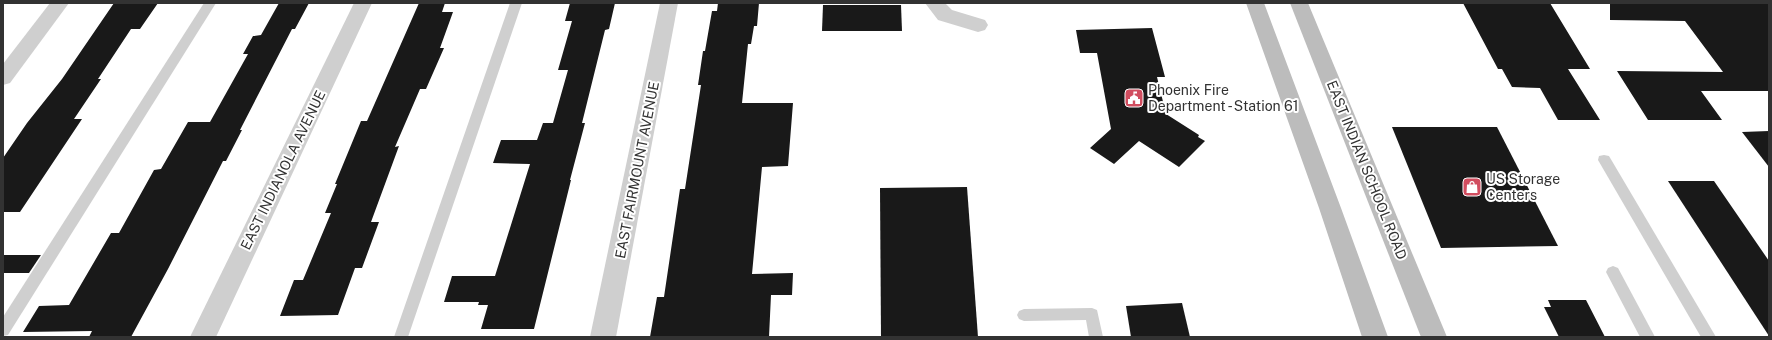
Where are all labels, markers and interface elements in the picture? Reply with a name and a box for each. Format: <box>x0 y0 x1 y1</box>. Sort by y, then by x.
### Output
street label: EAST INDIAN SCHOOL ROAD <box>1324 78 1410 262</box>
street label: EAST FAIRMOUNT AVENUE <box>612 80 662 260</box>
place label: Phoenix Fire Department - Station 61 <box>1148 82 1299 114</box>
public building icon: Phoenix Fire Department - Station 61 <box>1123 87 1145 109</box>
street label: EAST INDIANOLA AVENUE <box>237 88 329 252</box>
place label: US Storage Centers <box>1486 171 1560 203</box>
shop icon: US Storage Centers <box>1461 176 1483 198</box>

